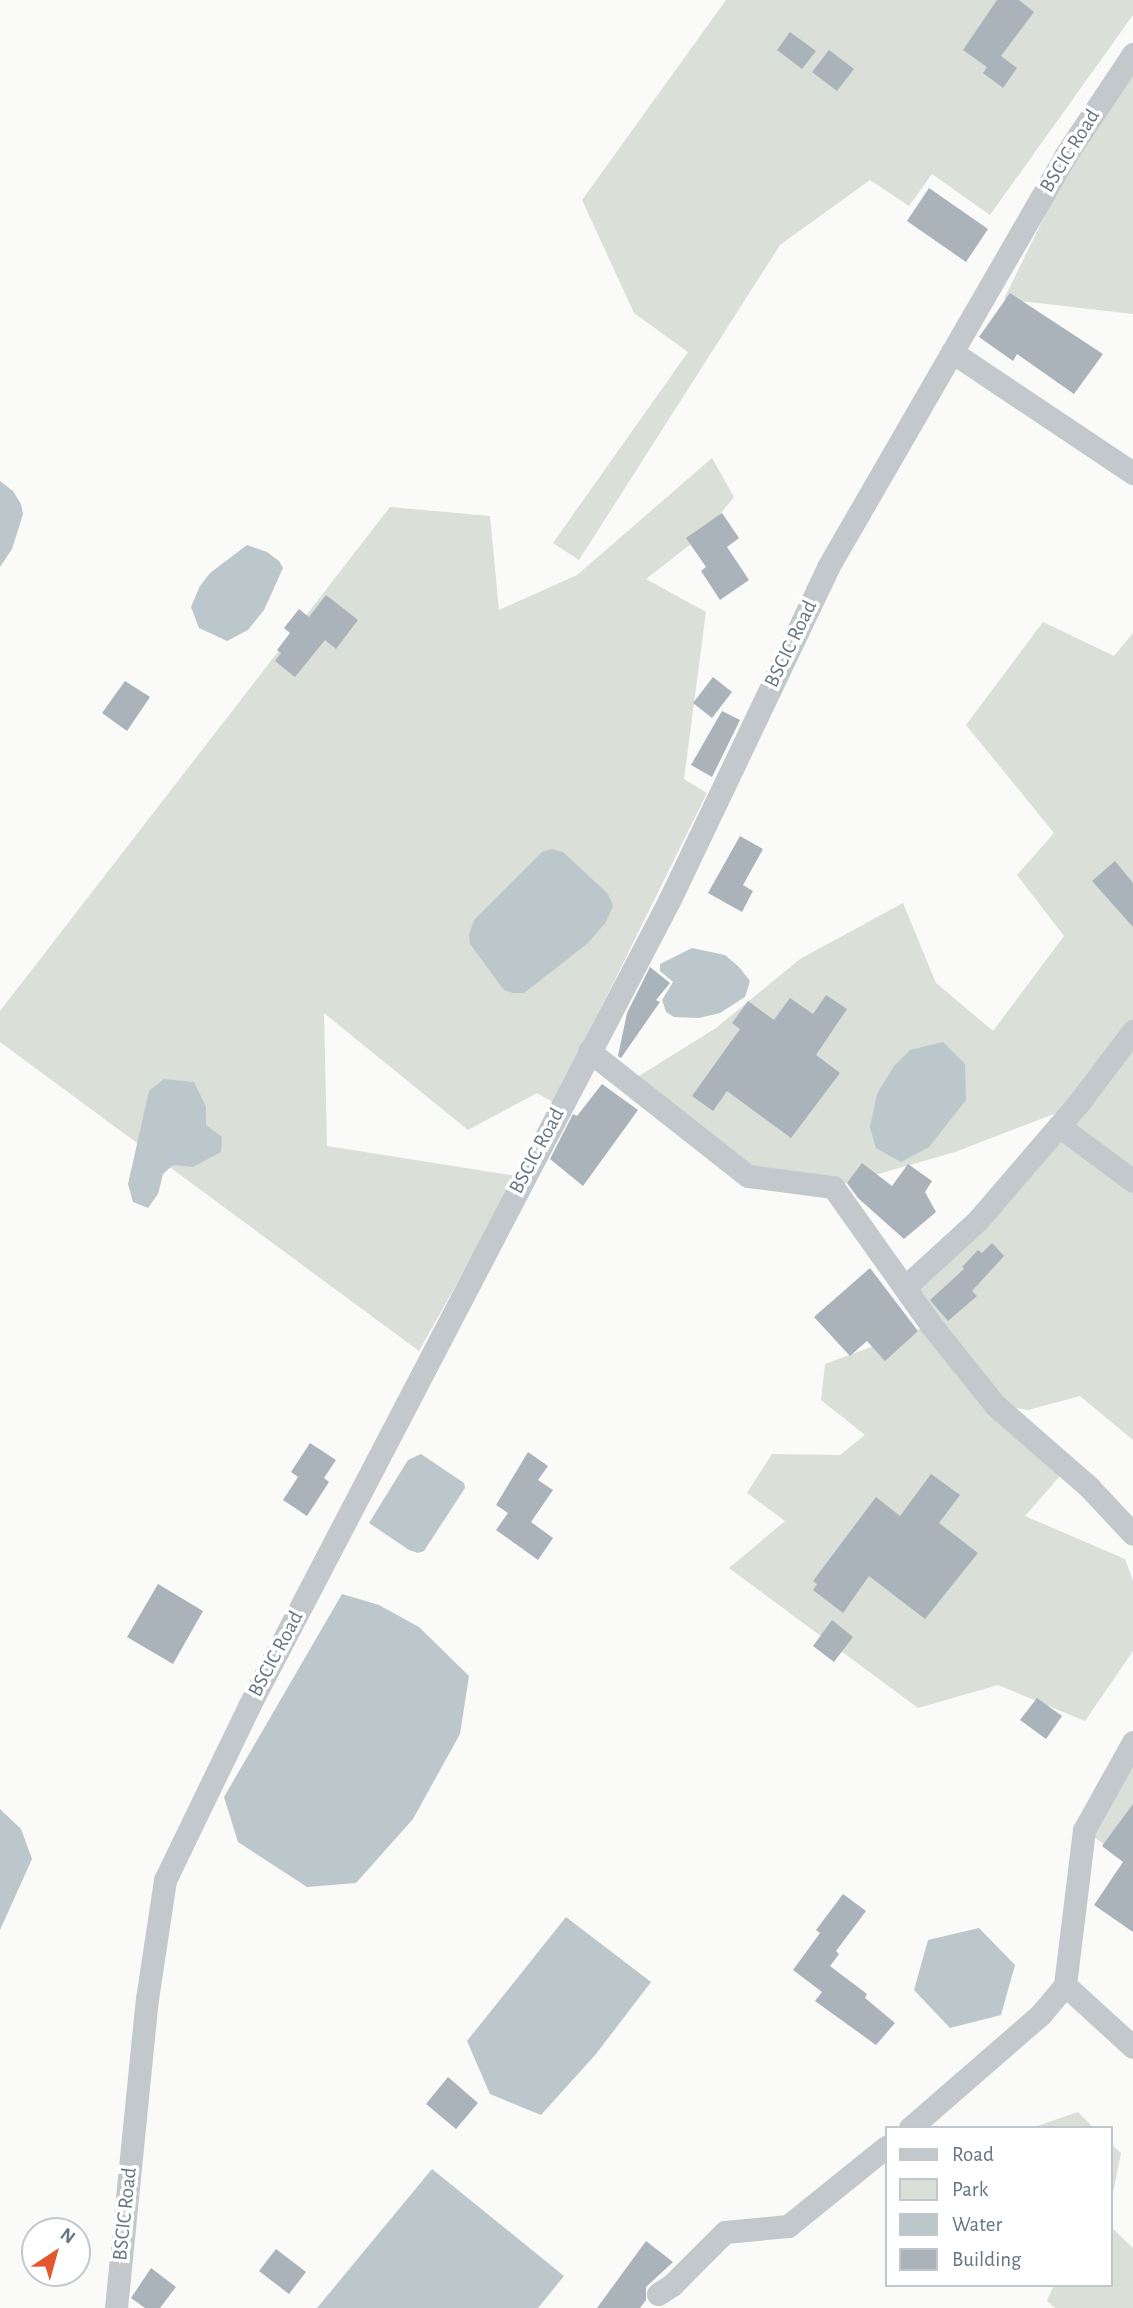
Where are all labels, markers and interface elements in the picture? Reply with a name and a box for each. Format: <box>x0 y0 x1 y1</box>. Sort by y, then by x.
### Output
street label: BSCIC Road <box>1035 105 1105 197</box>
street label: BSCIC Road <box>759 596 823 692</box>
street label: BSCIC Road <box>504 1104 570 1198</box>
street label: BSCIC Road <box>243 1607 309 1701</box>
legend <box>884 2126 1112 2287</box>
text: Road <box>952 2144 994 2165</box>
street label: BSCIC Road <box>108 2166 142 2262</box>
text: Park <box>952 2179 988 2200</box>
text: Water <box>952 2214 1002 2235</box>
north arrow <box>21 2217 91 2287</box>
text: N <box>57 2225 78 2248</box>
text: Building <box>952 2249 1021 2270</box>

